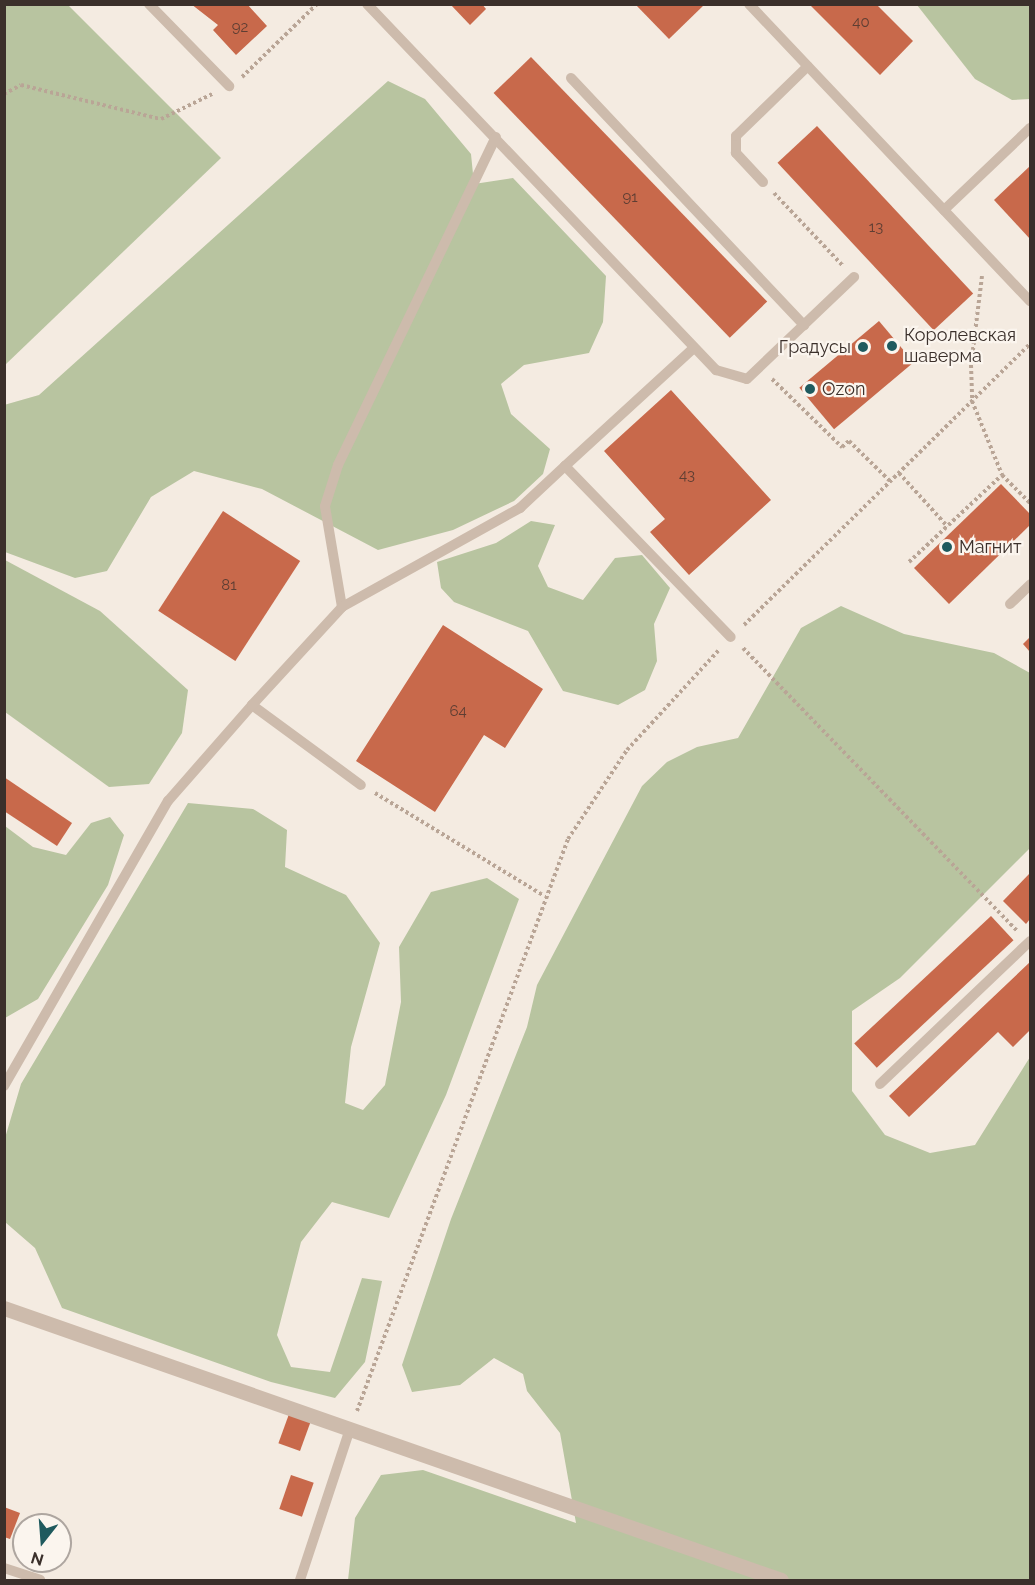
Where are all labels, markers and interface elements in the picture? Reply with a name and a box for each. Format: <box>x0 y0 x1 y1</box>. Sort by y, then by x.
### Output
house number: 40 <box>852 14 870 32</box>
house number: 92 <box>232 19 248 37</box>
house number: 91 <box>622 189 638 207</box>
house number: 13 <box>869 219 883 237</box>
place label: Королевская шаверма <box>904 325 1016 368</box>
place label: Градусы <box>779 336 851 358</box>
marker: Королевская шаверма <box>885 339 899 353</box>
marker: Градусы <box>856 340 870 354</box>
place label: Ozon <box>822 378 865 400</box>
marker: Ozon <box>803 382 817 396</box>
house number: 43 <box>679 467 695 485</box>
place label: Магнит <box>959 536 1022 558</box>
marker: Магнит <box>940 540 954 554</box>
house number: 81 <box>221 577 237 595</box>
house number: 64 <box>449 703 467 721</box>
north arrow <box>12 1513 72 1573</box>
text: N <box>29 1548 46 1570</box>

